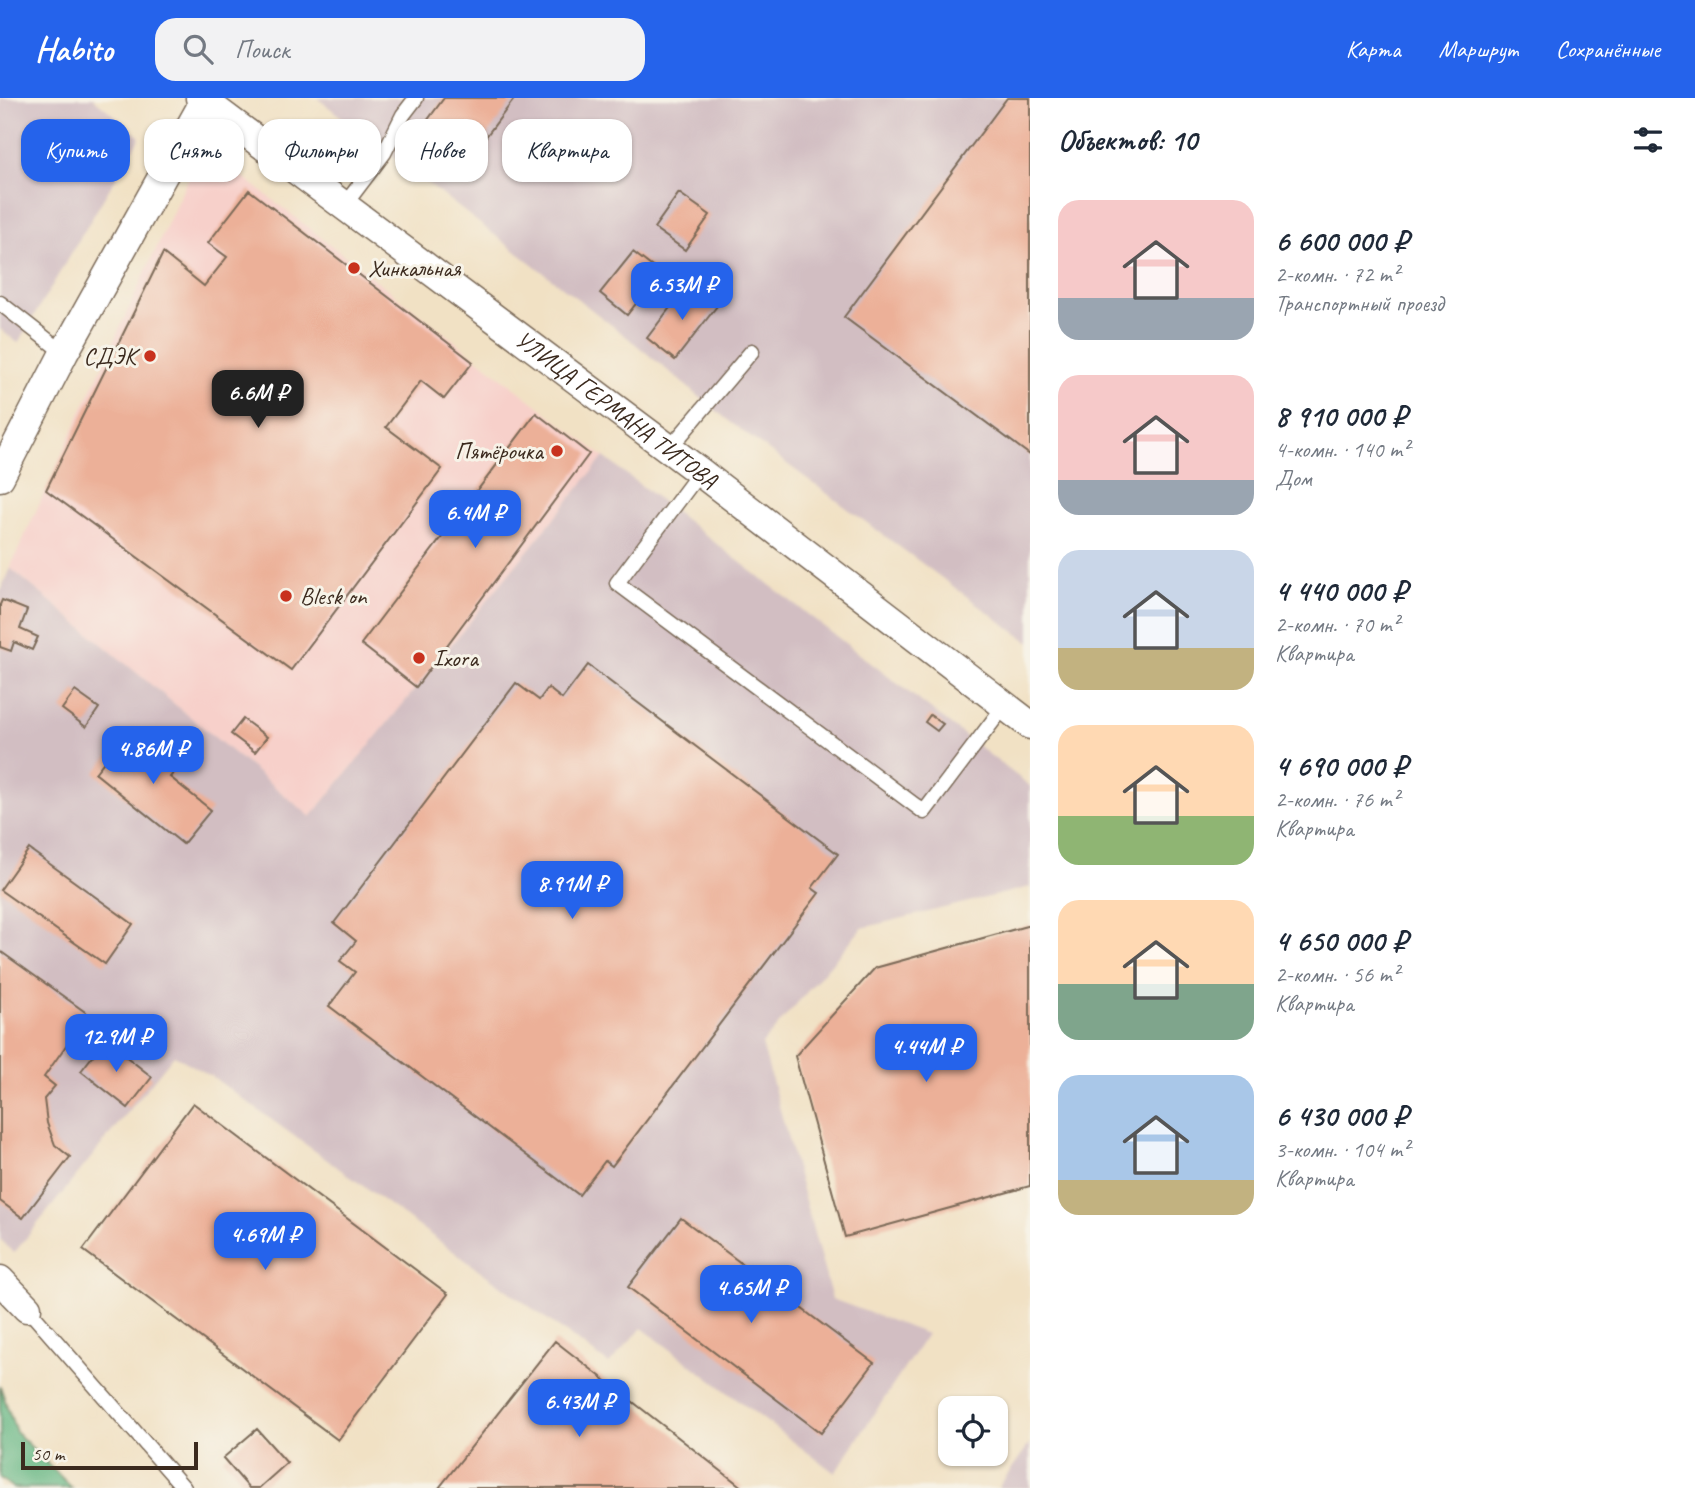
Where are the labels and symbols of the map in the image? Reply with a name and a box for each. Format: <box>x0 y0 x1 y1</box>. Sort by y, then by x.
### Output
place label: Хинкальная <box>368 253 462 283</box>
marker: Хинкальная <box>346 260 362 276</box>
pin: 6.53M ₽ <box>617 262 747 322</box>
street label: УЛИЦА ГЕРМАНА ТИТОВА <box>509 324 724 496</box>
place label: СДЭК <box>83 341 141 371</box>
marker: СДЭК <box>142 348 158 364</box>
pin: 6.6M ₽ <box>201 370 315 430</box>
place label: Пятёрочка <box>455 436 544 466</box>
marker: Пятёрочка <box>549 443 565 459</box>
pin: 6.4M ₽ <box>418 490 532 550</box>
place label: Blesk on <box>300 581 368 611</box>
marker: Blesk on <box>278 588 294 604</box>
place label: Ixora <box>433 643 479 673</box>
marker: Ixora <box>411 650 427 666</box>
pin: 4.86M ₽ <box>88 726 218 786</box>
pin: 8.91M ₽ <box>507 862 637 921</box>
pin: 12.9M ₽ <box>51 1014 181 1074</box>
pin: 4.44M ₽ <box>861 1024 991 1084</box>
pin: 4.69M ₽ <box>200 1212 330 1272</box>
pin: 4.65M ₽ <box>686 1266 816 1325</box>
pin: 6.43M ₽ <box>514 1380 644 1439</box>
scale bar <box>21 1439 198 1471</box>

